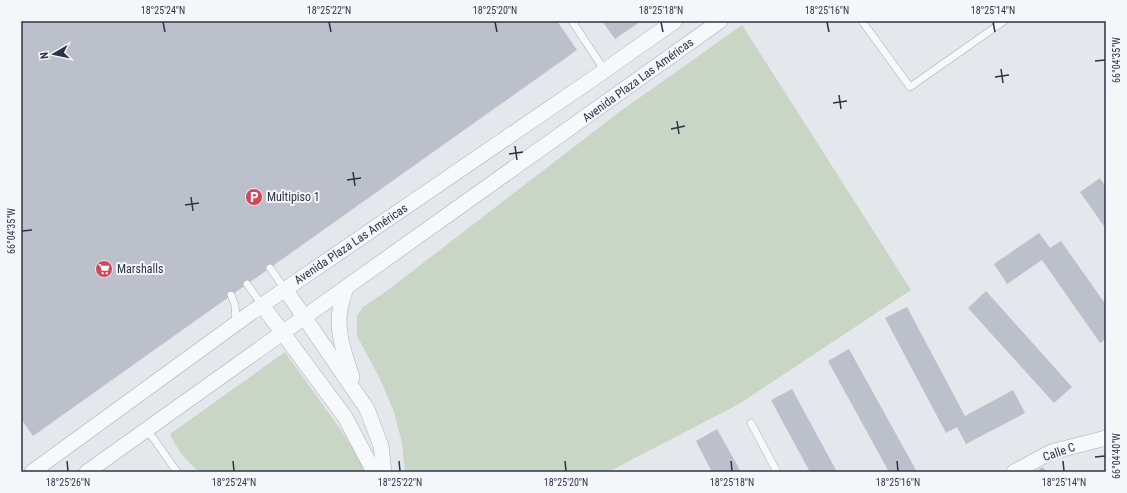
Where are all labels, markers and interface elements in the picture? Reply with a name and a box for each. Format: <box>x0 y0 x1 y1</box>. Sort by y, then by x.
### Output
text: 18°25'24"N <box>141 5 185 16</box>
text: 18°25'22"N <box>307 5 351 16</box>
text: 18°25'20"N <box>473 5 517 16</box>
text: 18°25'18"N <box>639 5 683 16</box>
text: 18°25'16"N <box>805 5 849 16</box>
text: 18°25'14"N <box>971 5 1015 16</box>
north arrow <box>34 34 74 74</box>
street label: Avenida Plaza Las Américas <box>580 35 696 125</box>
text: 66°04'35"W <box>1111 37 1122 83</box>
text: N <box>38 51 52 60</box>
parking icon: Multipiso 1 <box>244 187 264 207</box>
place label: Multipiso 1 <box>267 190 320 204</box>
street label: Avenida Plaza Las Américas <box>292 201 410 287</box>
text: 66°04'35"W <box>6 208 17 254</box>
supermarket icon: Marshalls <box>94 259 114 279</box>
place label: Marshalls <box>117 262 163 276</box>
text: 66°04'40"W <box>1111 433 1122 479</box>
street label: Calle C <box>1041 440 1077 464</box>
text: 18°25'26"N <box>46 477 90 488</box>
text: 18°25'24"N <box>212 477 256 488</box>
text: 18°25'22"N <box>378 477 422 488</box>
text: 18°25'20"N <box>544 477 588 488</box>
text: 18°25'18"N <box>710 477 754 488</box>
text: 18°25'16"N <box>876 477 920 488</box>
text: 18°25'14"N <box>1042 477 1086 488</box>

